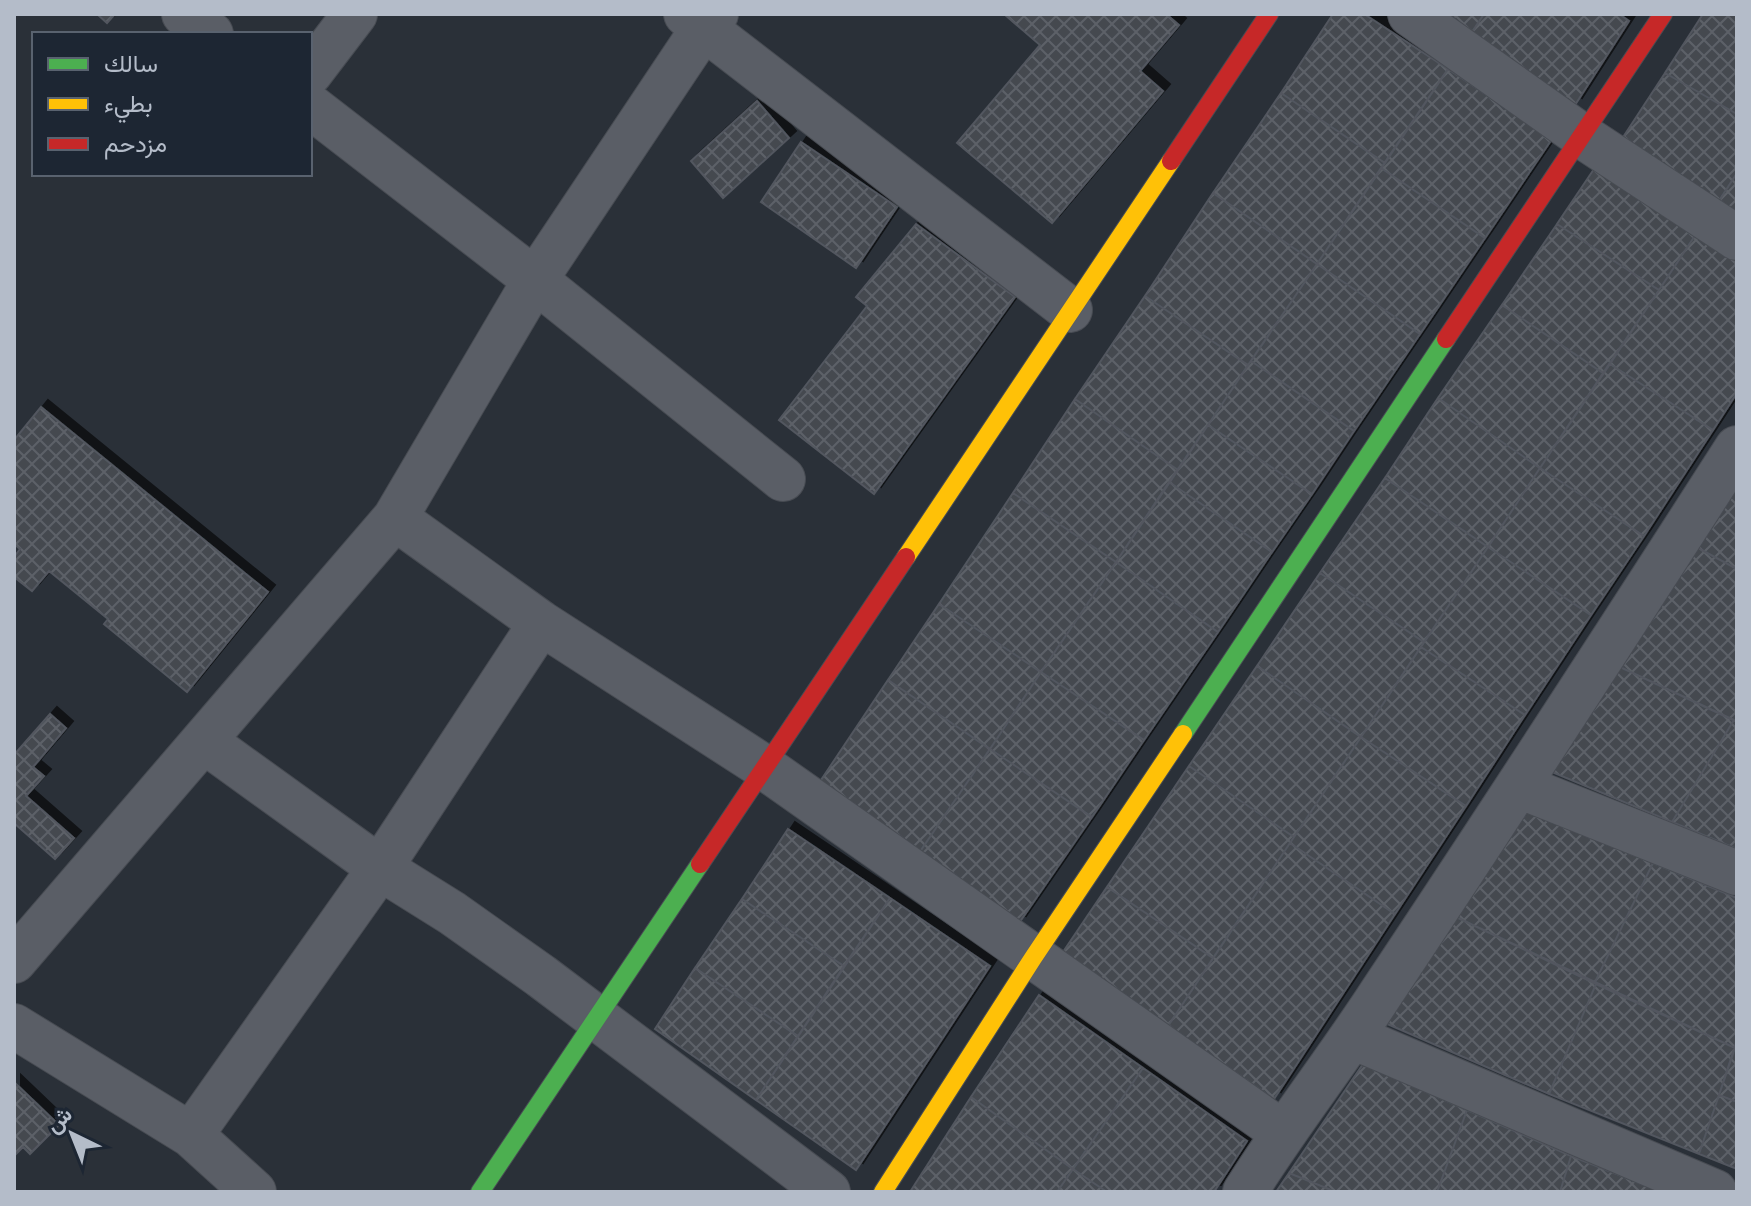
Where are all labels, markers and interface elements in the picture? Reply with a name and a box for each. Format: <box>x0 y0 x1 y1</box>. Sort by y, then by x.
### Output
legend <box>32 32 312 176</box>
text: سالك <box>104 48 158 77</box>
text: بطيء <box>104 88 153 123</box>
text: مزدحم <box>104 128 167 160</box>
north arrow <box>32 1094 112 1174</box>
text: ش <box>39 1100 78 1139</box>

